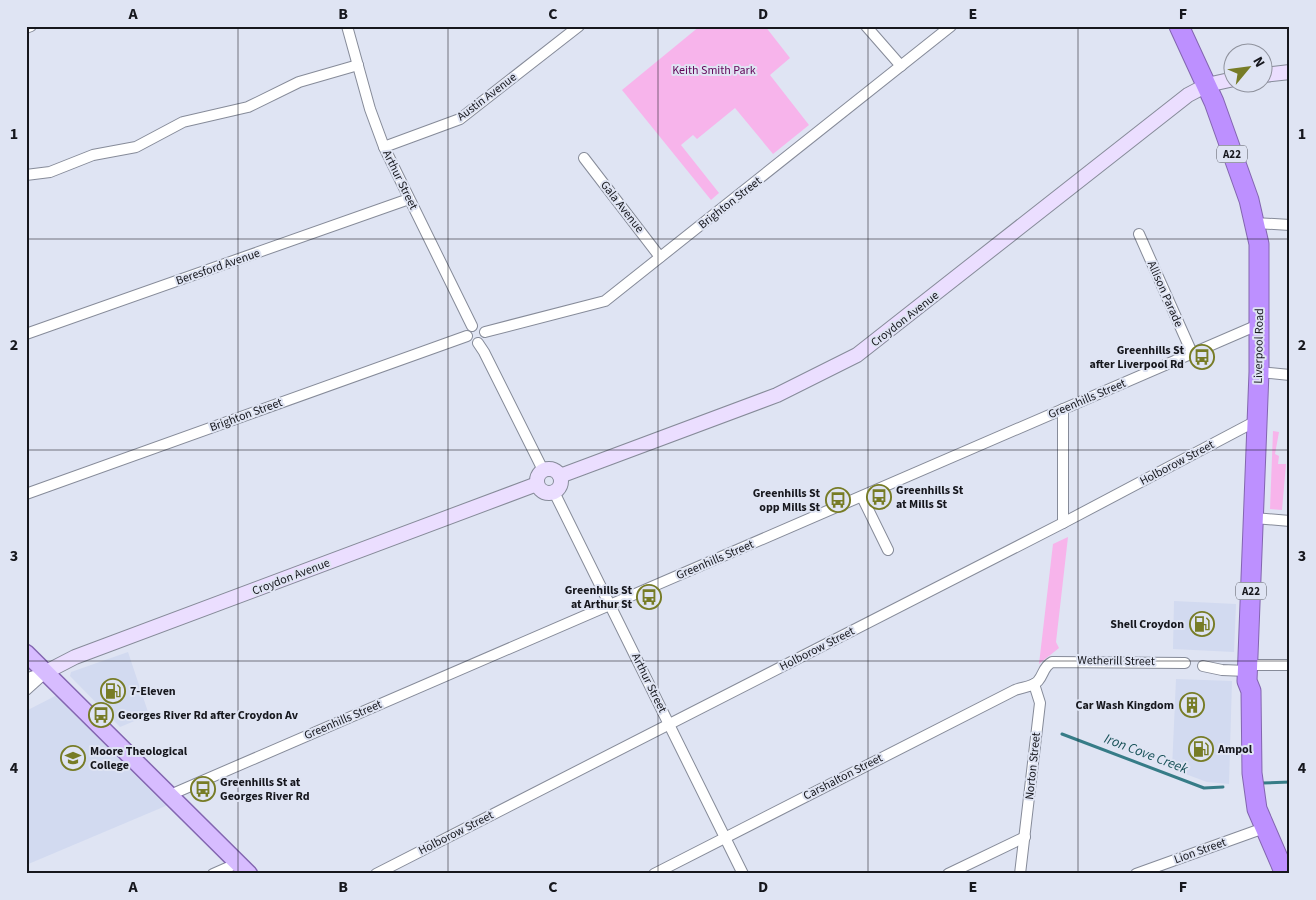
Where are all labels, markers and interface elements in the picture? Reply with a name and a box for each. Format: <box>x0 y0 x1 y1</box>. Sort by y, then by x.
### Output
text: A <box>127 3 138 25</box>
text: B <box>338 3 348 25</box>
text: C <box>548 3 558 25</box>
text: D <box>758 3 768 25</box>
text: E <box>969 3 977 25</box>
text: F <box>1179 3 1187 25</box>
north arrow <box>1224 42 1274 92</box>
text: N <box>1247 53 1269 71</box>
park label: Keith Smith Park <box>672 62 756 79</box>
street label: Austin Avenue <box>454 69 520 125</box>
text: 1 <box>10 123 18 145</box>
text: 1 <box>1298 123 1306 145</box>
road number: A22 <box>1217 146 1247 162</box>
street label: Arthur Street <box>378 147 422 213</box>
street label: Brighton Street <box>695 173 765 233</box>
street label: Gala Avenue <box>596 177 648 237</box>
street label: Beresford Avenue <box>174 245 262 289</box>
street label: Allison Parade <box>1143 258 1187 330</box>
street label: Croydon Avenue <box>867 287 943 351</box>
street label: Liverpool Road <box>1250 308 1268 384</box>
text: 2 <box>10 334 18 356</box>
text: 2 <box>1298 334 1306 356</box>
place label: Greenhills St after Liverpool Rd <box>1089 342 1184 373</box>
bus stop icon: Greenhills St after Liverpool Rd <box>1189 344 1215 370</box>
street label: Greenhills Street <box>1045 375 1129 423</box>
street label: Brighton Street <box>207 394 285 436</box>
street label: Holborow Street <box>1137 436 1217 490</box>
place label: Greenhills St at Mills St <box>896 482 964 513</box>
bus stop icon: Greenhills St at Mills St <box>866 484 892 510</box>
place label: Greenhills St opp Mills St <box>753 485 820 516</box>
bus stop icon: Greenhills St opp Mills St <box>825 487 851 513</box>
street label: Greenhills Street <box>673 536 757 584</box>
text: 3 <box>10 545 18 567</box>
text: 3 <box>1298 545 1306 567</box>
street label: Croydon Avenue <box>250 554 332 600</box>
place label: Greenhills St at Arthur St <box>565 582 632 613</box>
road number: A22 <box>1236 582 1266 600</box>
bus stop icon: Greenhills St at Arthur St <box>636 584 662 610</box>
fuel station icon: Shell Croydon <box>1189 611 1215 637</box>
place label: Shell Croydon <box>1110 616 1184 633</box>
street label: Holborow Street <box>777 623 857 675</box>
street label: Arthur Street <box>627 650 671 716</box>
street label: Wetherill Street <box>1077 652 1155 670</box>
fuel station icon: 7-Eleven <box>100 678 126 704</box>
place label: 7-Eleven <box>130 683 176 700</box>
building icon: Car Wash Kingdom <box>1179 692 1205 718</box>
street label: Greenhills Street <box>301 696 385 744</box>
place label: Car Wash Kingdom <box>1075 697 1174 714</box>
bus stop icon: Georges River Rd after Croydon Av <box>88 702 114 728</box>
place label: Georges River Rd after Croydon Av <box>118 707 299 724</box>
water label: Iron Cove Creek <box>1101 729 1191 779</box>
street label: Norton Street <box>1021 731 1045 801</box>
fuel station icon: Ampol <box>1188 736 1214 762</box>
place label: Ampol <box>1217 741 1253 758</box>
place label: Moore Theological College <box>90 743 188 774</box>
school or university icon: Moore Theological College <box>60 745 86 771</box>
street label: Carshalton Street <box>800 750 886 804</box>
text: 4 <box>10 757 19 779</box>
text: 4 <box>1298 757 1307 779</box>
place label: Greenhills St at Georges River Rd <box>220 774 310 805</box>
bus stop icon: Greenhills St at Georges River Rd <box>190 776 216 802</box>
street label: Holborow Street <box>416 807 496 859</box>
street label: Lion Street <box>1172 834 1228 868</box>
text: A <box>127 876 138 898</box>
text: B <box>338 876 348 898</box>
text: C <box>548 876 558 898</box>
text: D <box>758 876 768 898</box>
text: E <box>969 876 977 898</box>
text: F <box>1179 876 1187 898</box>

